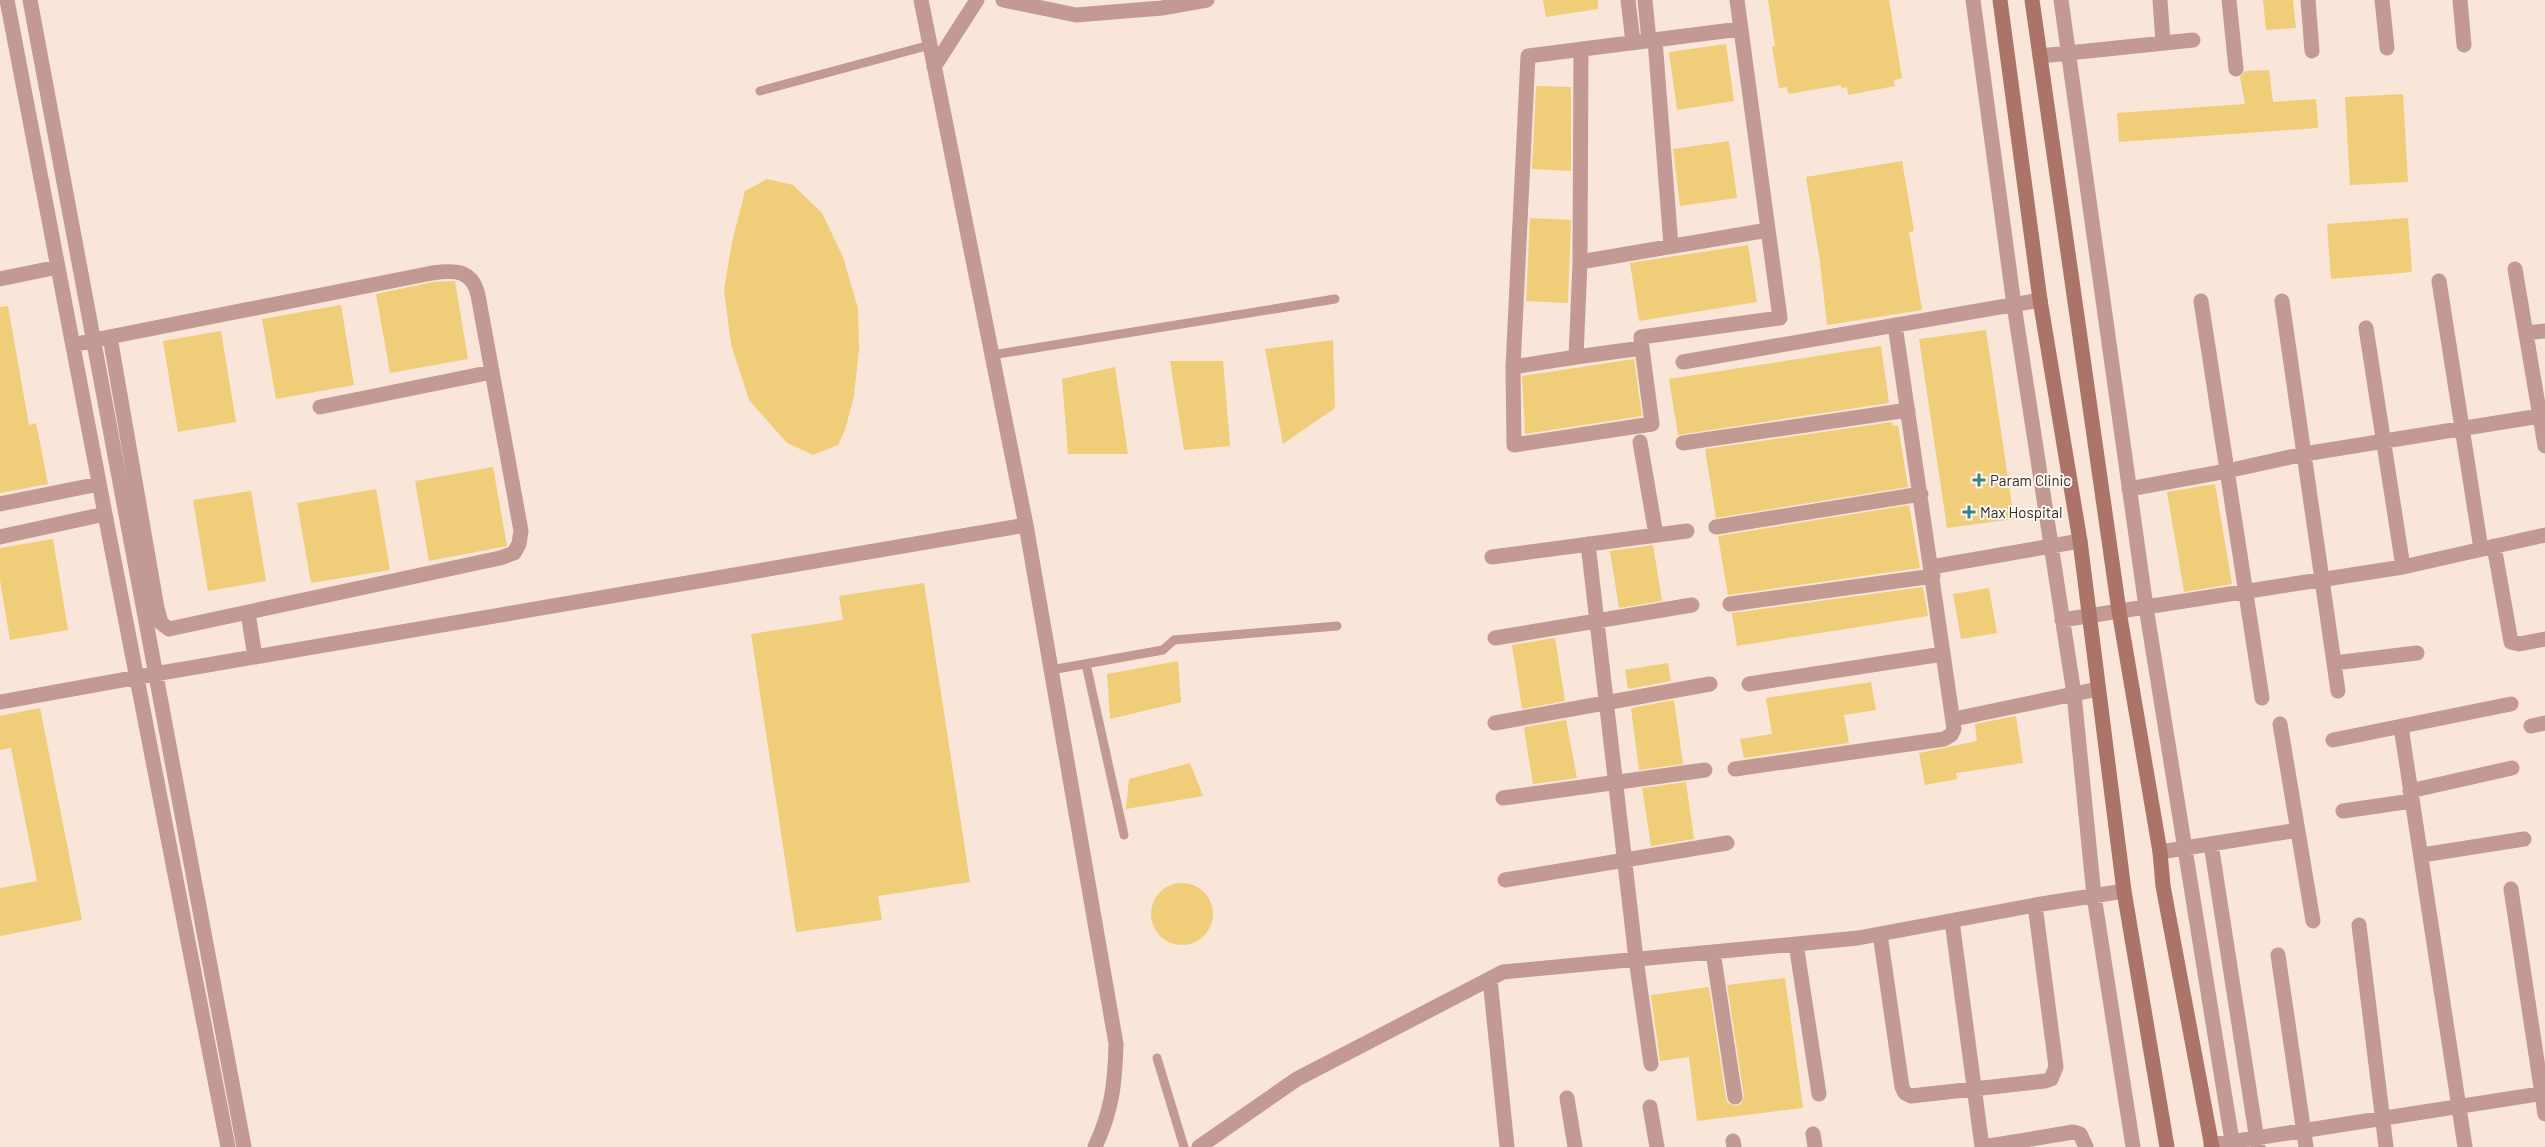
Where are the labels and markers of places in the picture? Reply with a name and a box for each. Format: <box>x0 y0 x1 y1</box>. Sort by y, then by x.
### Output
place label: Param Clinic <box>1990 471 2071 489</box>
marker: Param Clinic <box>1972 473 1986 487</box>
place label: Max Hospital <box>1980 503 2062 521</box>
marker: Max Hospital <box>1962 505 1976 519</box>

